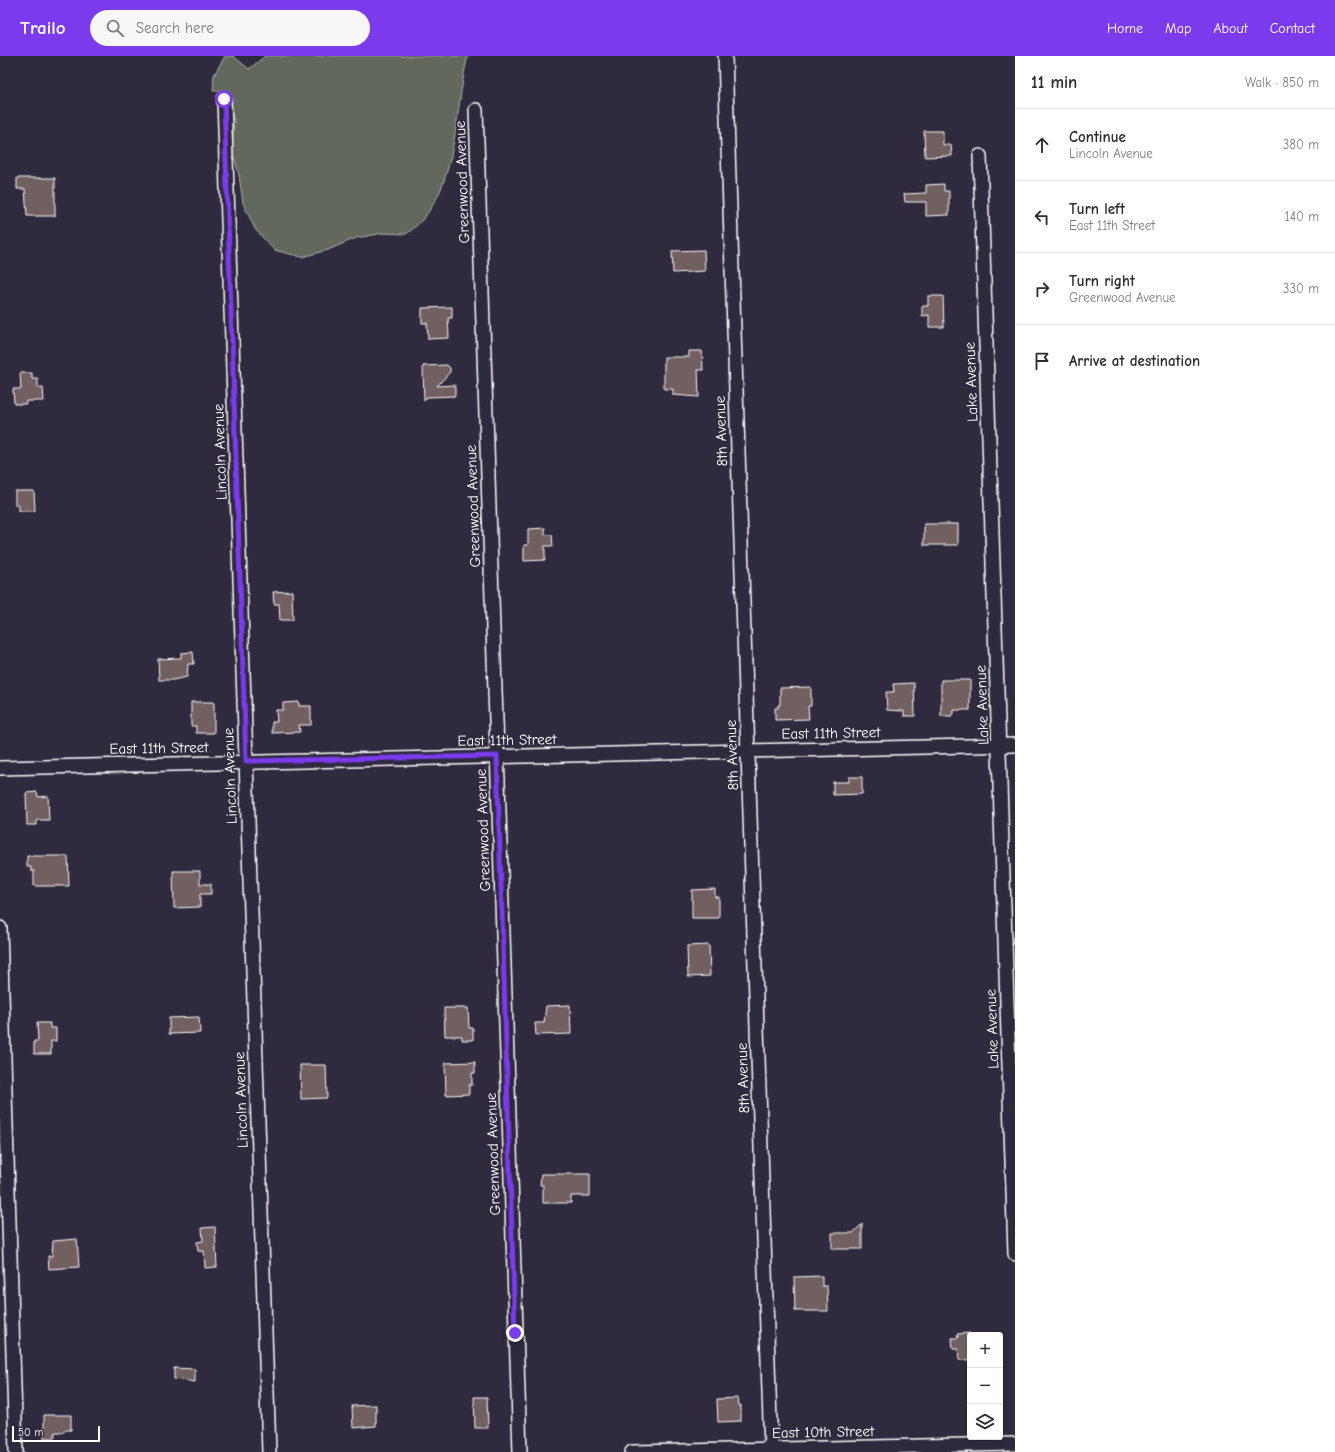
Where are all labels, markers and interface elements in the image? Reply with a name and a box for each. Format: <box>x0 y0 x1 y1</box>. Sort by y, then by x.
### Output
search box <box>90 10 370 46</box>
text: Trailo <box>20 17 66 39</box>
icon: search <box>104 17 126 39</box>
text: Search here <box>136 19 214 37</box>
text: Home <box>1107 20 1143 37</box>
text: Map <box>1165 20 1191 37</box>
text: About <box>1213 20 1248 37</box>
text: Contact <box>1270 20 1315 37</box>
text: 11 min <box>1031 73 1077 92</box>
text: Walk · 850 m <box>1245 75 1319 90</box>
route start <box>215 90 233 108</box>
street label: Greenwood Avenue <box>451 120 473 244</box>
text: Continue <box>1069 128 1126 146</box>
icon: ahead <box>1031 134 1053 156</box>
text: 380 m <box>1283 137 1319 152</box>
text: Lincoln Avenue <box>1069 146 1153 161</box>
text: Turn left <box>1069 200 1125 218</box>
icon: left <box>1031 206 1053 228</box>
text: 140 m <box>1285 209 1319 224</box>
text: East 11th Street <box>1069 218 1155 233</box>
text: Turn right <box>1069 272 1135 290</box>
icon: right <box>1031 278 1053 300</box>
text: 330 m <box>1283 281 1319 296</box>
text: Greenwood Avenue <box>1069 290 1176 305</box>
street label: Lake Avenue <box>961 341 981 422</box>
icon: arrive <box>1031 350 1053 372</box>
text: Arrive at destination <box>1069 352 1200 370</box>
street label: 8th Avenue <box>711 395 731 467</box>
street label: Lincoln Avenue <box>209 403 231 501</box>
street label: Greenwood Avenue <box>462 444 484 568</box>
street label: Lake Avenue <box>972 664 992 745</box>
street label: 8th Avenue <box>722 719 742 791</box>
street label: East 11th Street <box>781 723 881 743</box>
street label: Lincoln Avenue <box>219 727 241 825</box>
street label: East 11th Street <box>457 730 557 750</box>
street label: East 11th Street <box>109 738 209 758</box>
street label: Greenwood Avenue <box>472 768 494 892</box>
street label: Lake Avenue <box>982 988 1002 1069</box>
street label: 8th Avenue <box>733 1042 753 1114</box>
street label: Lincoln Avenue <box>230 1051 252 1149</box>
street label: Greenwood Avenue <box>482 1092 504 1216</box>
route end <box>506 1324 524 1342</box>
map controls <box>967 1332 1003 1440</box>
button: + <box>967 1332 1003 1368</box>
button: − <box>967 1368 1003 1404</box>
button: layers <box>967 1404 1003 1440</box>
street label: East 10th Street <box>772 1422 875 1442</box>
scale bar <box>12 1424 100 1443</box>
text: 50 m <box>18 1426 43 1439</box>

